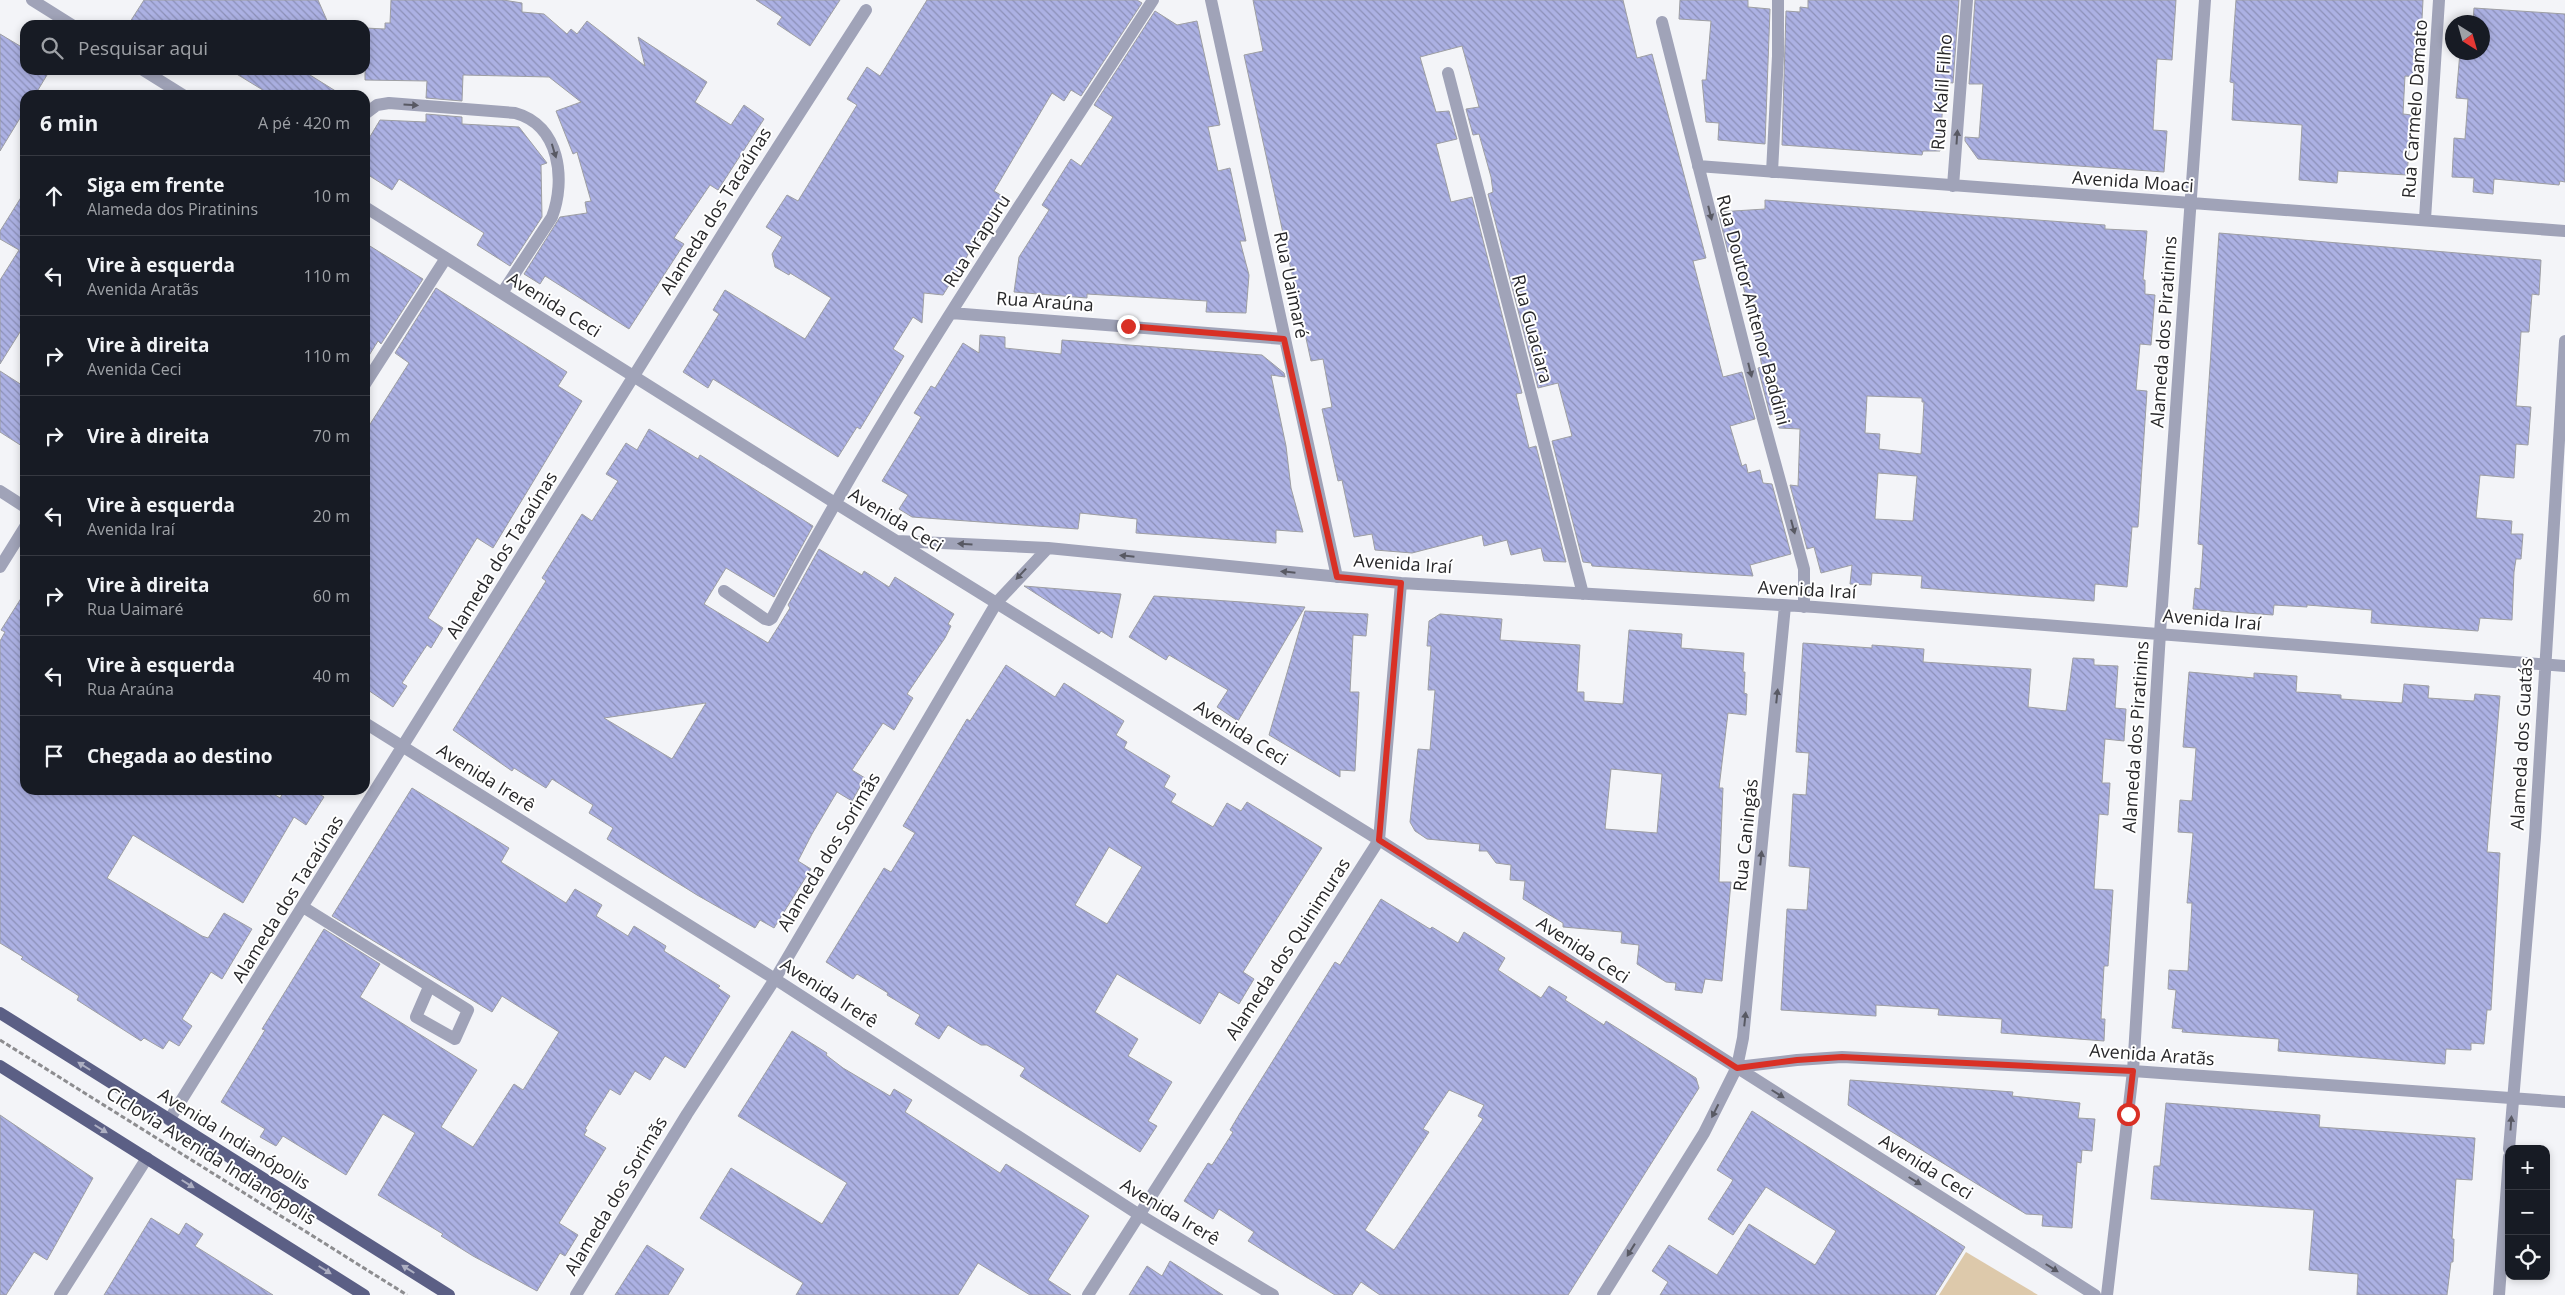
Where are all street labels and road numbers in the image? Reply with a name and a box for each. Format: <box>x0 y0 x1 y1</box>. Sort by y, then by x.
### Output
street label: Rua Carmelo Damato <box>2396 19 2432 199</box>
street label: Rua Kalil Filho <box>1925 33 1957 151</box>
street label: Alameda dos Tacaúnas <box>654 122 776 299</box>
street label: Avenida Moaci <box>2071 165 2195 197</box>
street label: Rua Arapuru <box>937 189 1015 291</box>
street label: Rua Doutor Antenor Baddini <box>1712 192 1796 428</box>
street label: Rua Uaimaré <box>1269 229 1315 340</box>
street label: Alameda dos Piratinins <box>2144 235 2182 429</box>
street label: Avenida Ceci <box>503 266 606 343</box>
street label: Rua Guaciara <box>1507 272 1559 386</box>
street label: Rua Araúna <box>996 286 1095 316</box>
street label: Alameda dos Tacaúnas <box>440 466 562 643</box>
street label: Avenida Ceci <box>845 481 948 557</box>
street label: Avenida Iraí <box>1353 548 1454 578</box>
street label: Avenida Iraí <box>1757 574 1857 604</box>
street label: Avenida Iraí <box>2162 603 2263 635</box>
street label: Alameda dos Piratinins <box>2116 640 2154 834</box>
street label: Alameda dos Guatás <box>2505 657 2538 831</box>
street label: Avenida Ceci <box>1190 694 1293 771</box>
street label: Avenida Irerê <box>433 737 540 817</box>
street label: Alameda dos Sorimãs <box>771 768 885 935</box>
street label: Rua Caningás <box>1727 777 1763 892</box>
street label: Alameda dos Tacaúnas <box>226 810 348 987</box>
street label: Alameda dos Quinimuras <box>1219 853 1355 1044</box>
street label: Avenida Ceci <box>1532 910 1635 988</box>
street label: Avenida Irerê <box>776 952 883 1033</box>
street label: Avenida Aratãs <box>2089 1038 2216 1070</box>
street label: Ciclovia Avenida Indianópolis <box>102 1081 321 1230</box>
street label: Avenida Indianópolis <box>154 1082 315 1195</box>
street label: Alameda dos Sorimãs <box>558 1112 672 1279</box>
street label: Avenida Ceci <box>1875 1128 1978 1205</box>
street label: Avenida Irerê <box>1116 1172 1225 1250</box>

